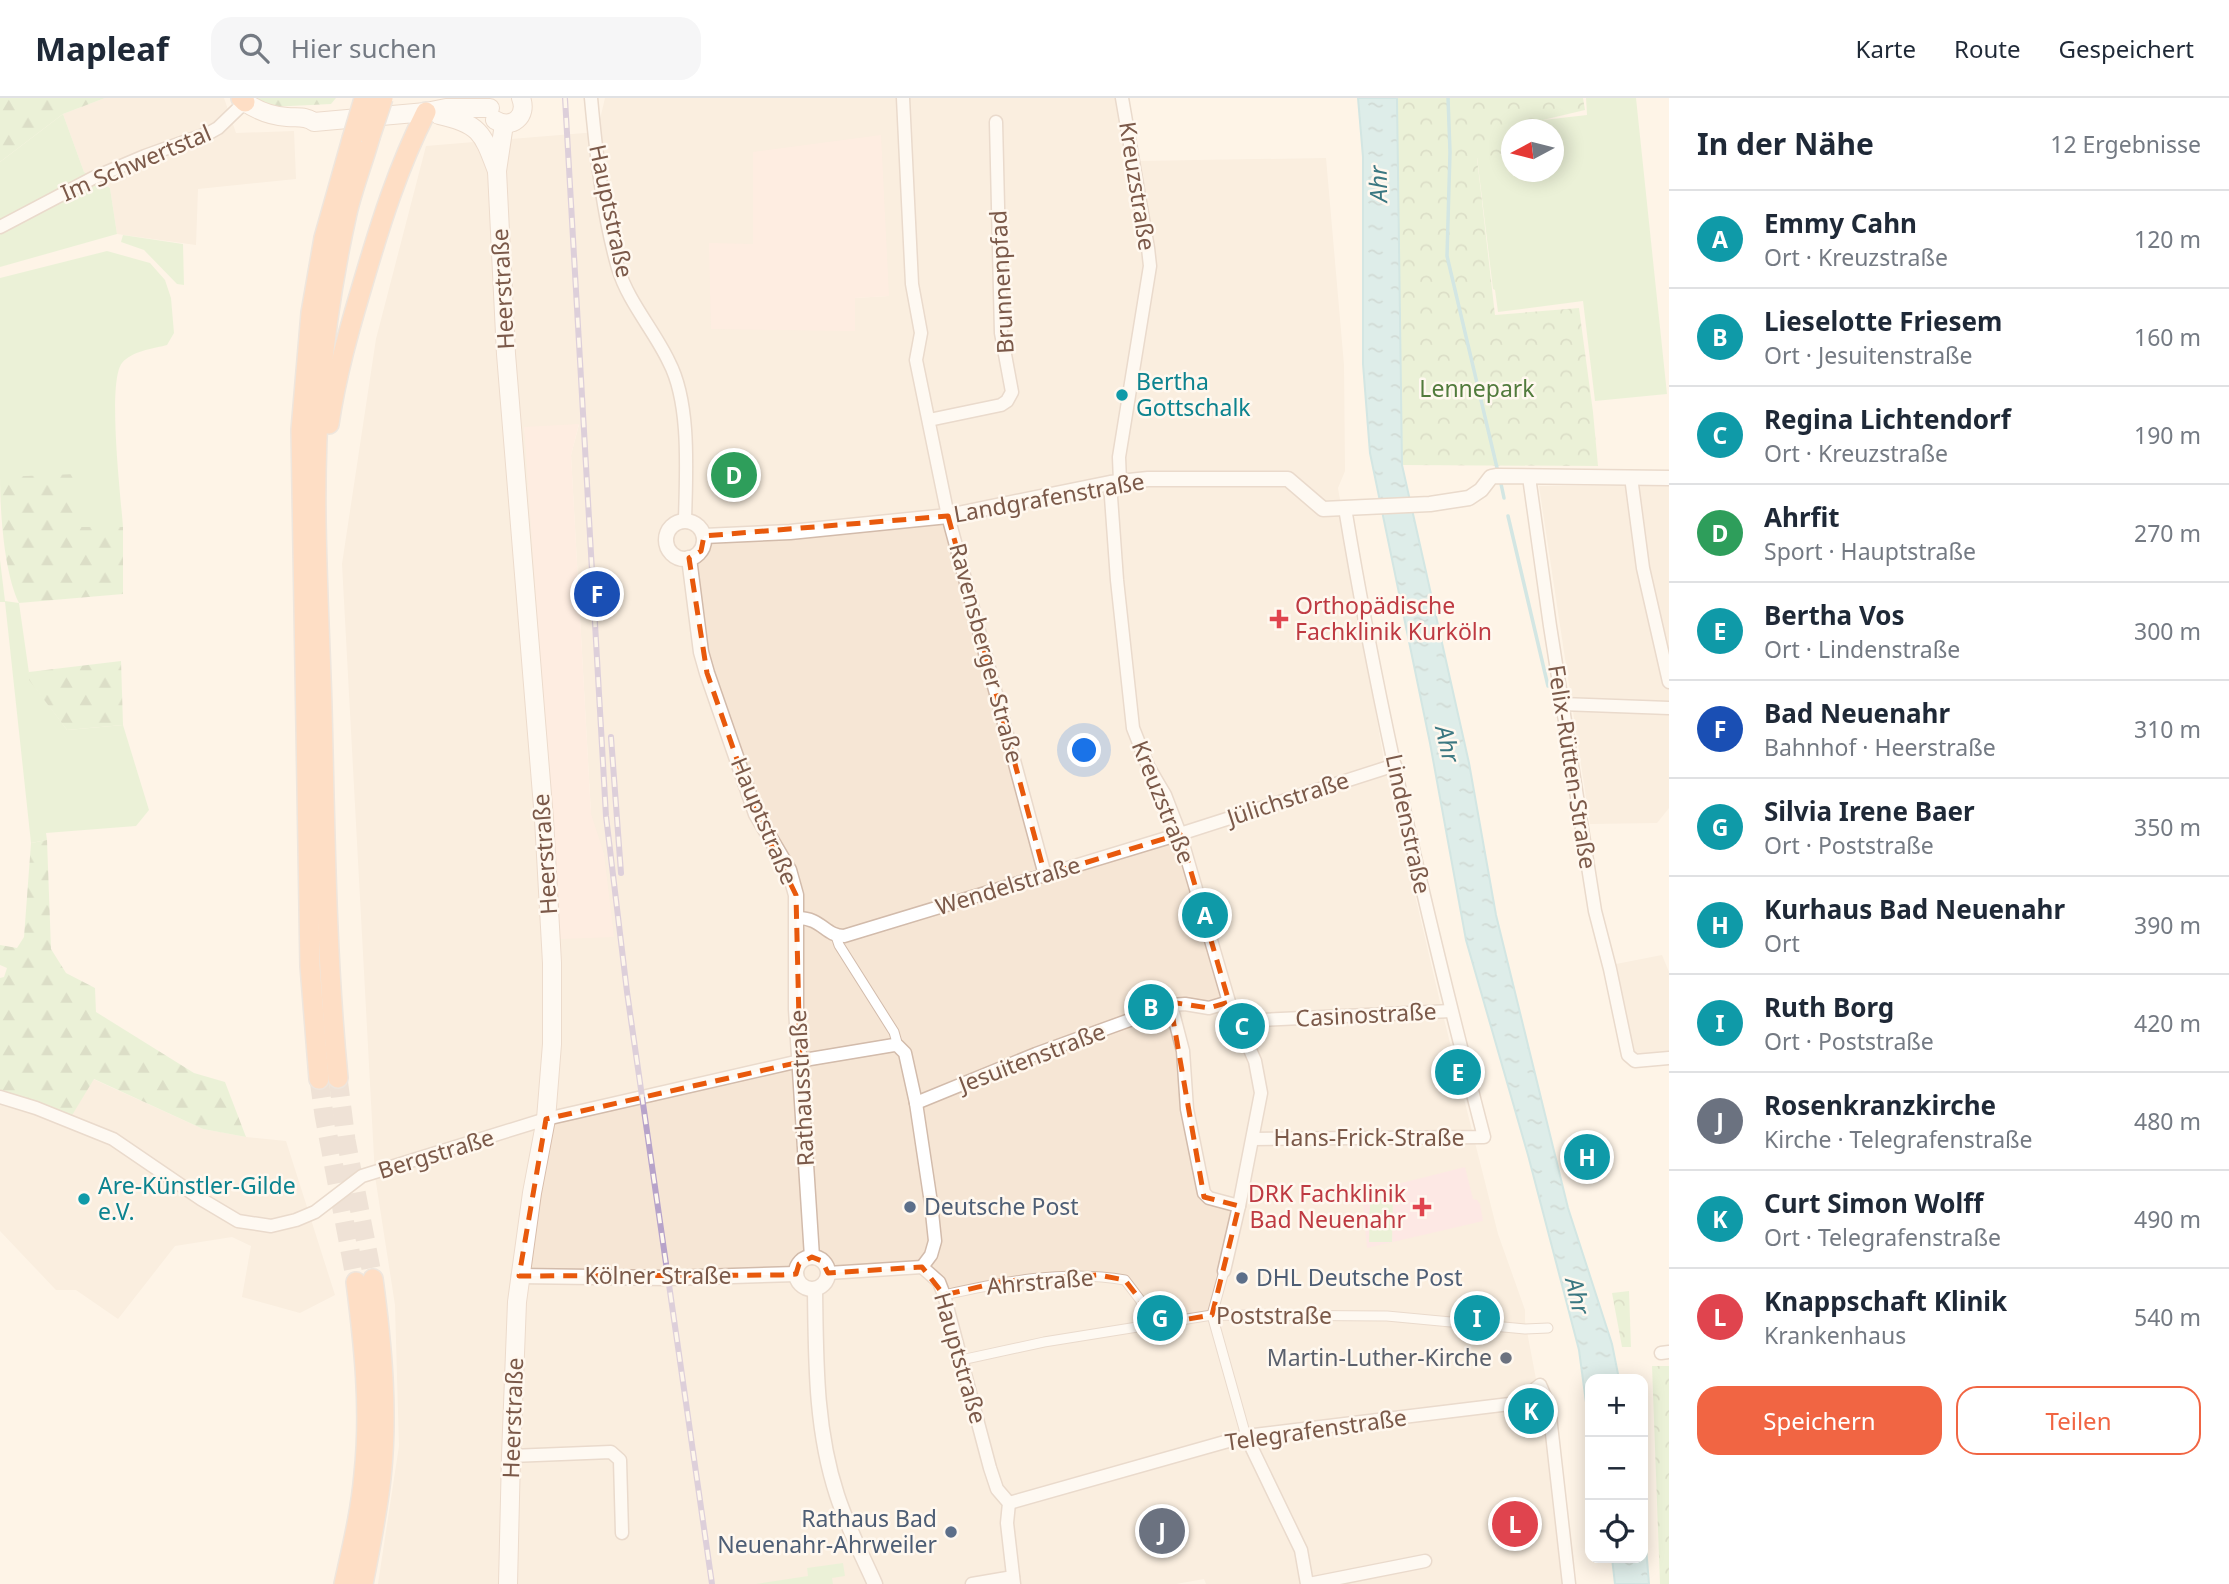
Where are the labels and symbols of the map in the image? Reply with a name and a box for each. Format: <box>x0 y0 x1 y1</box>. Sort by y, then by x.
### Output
street label: Im Schwertstal <box>56 116 216 208</box>
street label: Kreuzstraße <box>1112 119 1164 253</box>
north arrow <box>1501 119 1564 182</box>
street label: Hauptstraße <box>582 141 642 280</box>
water label: Ahr <box>1361 164 1394 205</box>
street label: Brunnenpfad <box>981 210 1021 354</box>
street label: Heerstraße <box>483 228 521 350</box>
place label: Bertha Gottschalk <box>1136 365 1251 423</box>
park label: Lennepark <box>1419 372 1535 404</box>
marker: Bertha Gottschalk <box>1114 387 1130 403</box>
pin: D <box>711 449 757 501</box>
street label: Landgrafenstraße <box>951 464 1147 530</box>
street label: Ravensberger Straße <box>942 539 1032 766</box>
pin: F <box>574 568 620 620</box>
place label: Orthopädische Fachklinik Kurköln <box>1295 589 1492 647</box>
marker: Orthopädische Fachklinik Kurköln <box>1269 609 1289 629</box>
street label: Felix-Rütten-Straße <box>1541 662 1605 871</box>
water label: Ahr <box>1428 720 1469 767</box>
your location <box>1067 733 1101 767</box>
street label: Kreuzstraße <box>1125 735 1203 868</box>
street label: Lindenstraße <box>1379 751 1439 897</box>
street label: Hauptstraße <box>724 752 806 889</box>
street label: Jülichstraße <box>1221 763 1353 833</box>
street label: Heerstraße <box>524 792 564 916</box>
street label: Wendelstraße <box>931 848 1084 922</box>
pin: A <box>1182 889 1228 941</box>
pin: B <box>1128 981 1174 1033</box>
street label: Casinostraße <box>1295 994 1437 1034</box>
pin: C <box>1219 1000 1265 1052</box>
street label: Rathausstraße <box>781 1009 821 1167</box>
street label: Jesuitenstraße <box>952 1014 1110 1100</box>
pin: E <box>1435 1046 1481 1098</box>
street label: Bergstraße <box>374 1120 498 1186</box>
street label: Hans-Frick-Straße <box>1273 1121 1465 1153</box>
pin: H <box>1564 1131 1610 1183</box>
place label: Are-Künstler-Gilde e.V. <box>98 1169 296 1227</box>
place label: DRK Fachklinik Bad Neuenahr <box>1248 1177 1407 1235</box>
place label: Deutsche Post <box>924 1190 1079 1222</box>
marker: Are-Künstler-Gilde e.V. <box>76 1191 92 1207</box>
marker: DRK Fachklinik Bad Neuenahr <box>1412 1197 1432 1217</box>
marker: Deutsche Post <box>902 1199 918 1215</box>
street label: Kölner Straße <box>584 1259 732 1291</box>
street label: Ahrstraße <box>985 1260 1095 1302</box>
place label: DHL Deutsche Post <box>1256 1261 1463 1293</box>
marker: DHL Deutsche Post <box>1234 1270 1250 1286</box>
water label: Ahr <box>1558 1272 1599 1319</box>
street label: Hauptstraße <box>927 1288 995 1427</box>
pin: G <box>1137 1292 1183 1344</box>
pin: I <box>1454 1292 1500 1344</box>
street label: Poststraße <box>1216 1299 1332 1331</box>
place label: Martin-Luther-Kirche <box>1267 1341 1492 1373</box>
marker: Martin-Luther-Kirche <box>1498 1350 1514 1366</box>
street label: Heerstraße <box>494 1357 530 1479</box>
pin: K <box>1508 1385 1554 1437</box>
street label: Telegrafenstraße <box>1223 1400 1409 1458</box>
pin: L <box>1492 1498 1538 1550</box>
place label: Rathaus Bad Neuenahr-Ahrweiler <box>717 1502 937 1560</box>
pin: J <box>1139 1505 1185 1557</box>
marker: Rathaus Bad Neuenahr-Ahrweiler <box>943 1524 959 1540</box>

